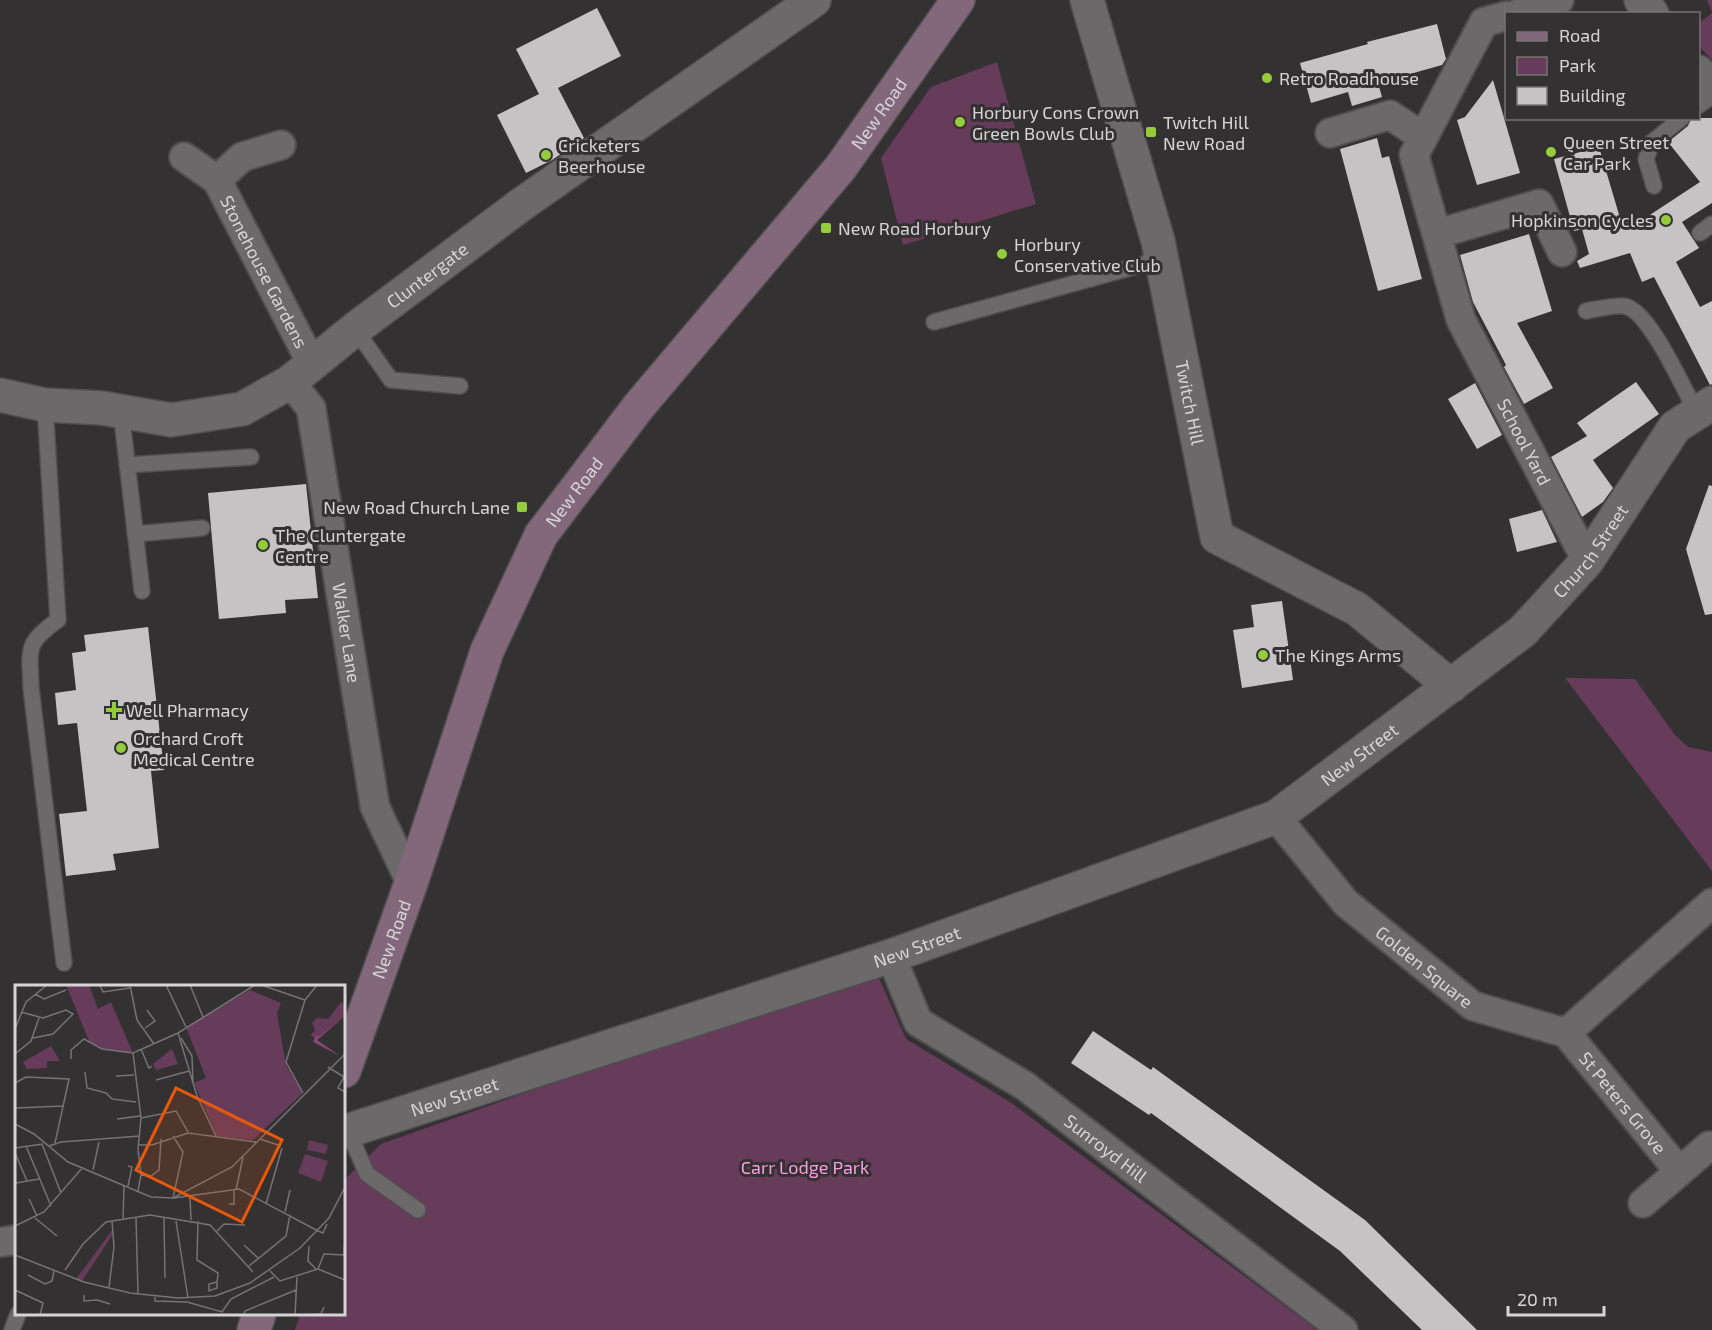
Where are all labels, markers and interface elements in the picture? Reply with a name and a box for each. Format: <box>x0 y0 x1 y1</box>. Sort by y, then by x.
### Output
legend <box>1505 12 1700 120</box>
text: Road <box>1559 24 1600 46</box>
text: Park <box>1559 54 1596 76</box>
place label: Retro Roadhouse <box>1279 67 1419 89</box>
marker: Retro Roadhouse <box>1260 71 1274 85</box>
street label: New Road <box>846 73 911 153</box>
text: Building <box>1559 84 1626 106</box>
place label: Horbury Cons Crown Green Bowls Club <box>972 101 1139 144</box>
place label: Twitch Hill New Road <box>1163 111 1249 154</box>
marker: Horbury Cons Crown Green Bowls Club <box>953 115 967 129</box>
marker: Twitch Hill New Road <box>1144 125 1158 139</box>
place label: Queen Street Car Park <box>1563 131 1669 174</box>
place label: Cricketers Beerhouse <box>558 134 645 177</box>
marker: Queen Street Car Park <box>1544 145 1558 159</box>
marker: Cricketers Beerhouse <box>539 148 553 162</box>
street label: Stonehouse Gardens <box>216 192 313 352</box>
place label: Hopkinson Cycles <box>1511 209 1654 231</box>
marker: Hopkinson Cycles <box>1659 213 1673 227</box>
place label: New Road Horbury <box>838 217 992 239</box>
marker: New Road Horbury <box>819 221 833 235</box>
place label: Horbury Conservative Club <box>1014 233 1161 276</box>
street label: Cluntergate <box>382 237 472 313</box>
marker: Horbury Conservative Club <box>995 247 1009 261</box>
street label: Twitch Hill <box>1171 358 1210 447</box>
street label: School Yard <box>1493 395 1556 489</box>
street label: New Road <box>540 452 608 531</box>
place label: New Road Church Lane <box>323 496 510 518</box>
marker: New Road Church Lane <box>515 500 529 514</box>
street label: Church Street <box>1548 500 1632 602</box>
place label: The Cluntergate Centre <box>275 524 406 567</box>
marker: The Cluntergate Centre <box>256 538 270 552</box>
street label: Walker Lane <box>328 581 366 684</box>
place label: The Kings Arms <box>1275 644 1401 666</box>
marker: The Kings Arms <box>1256 648 1270 662</box>
place label: Well Pharmacy <box>126 699 249 721</box>
marker: Well Pharmacy <box>107 703 121 717</box>
street label: New Street <box>1316 718 1402 791</box>
place label: Orchard Croft Medical Centre <box>133 727 255 770</box>
marker: Orchard Croft Medical Centre <box>114 741 128 755</box>
street label: New Road <box>367 897 415 982</box>
street label: New Street <box>870 921 963 972</box>
street label: Golden Square <box>1372 921 1478 1013</box>
inset map <box>15 985 345 1315</box>
street label: St Peters Grove <box>1575 1047 1671 1158</box>
street label: New Street <box>408 1072 501 1121</box>
street label: Sunroyd Hill <box>1060 1109 1152 1187</box>
park label: Carr Lodge Park <box>741 1156 869 1178</box>
scale bar <box>1508 1279 1604 1317</box>
text: 20 m <box>1517 1288 1558 1310</box>

